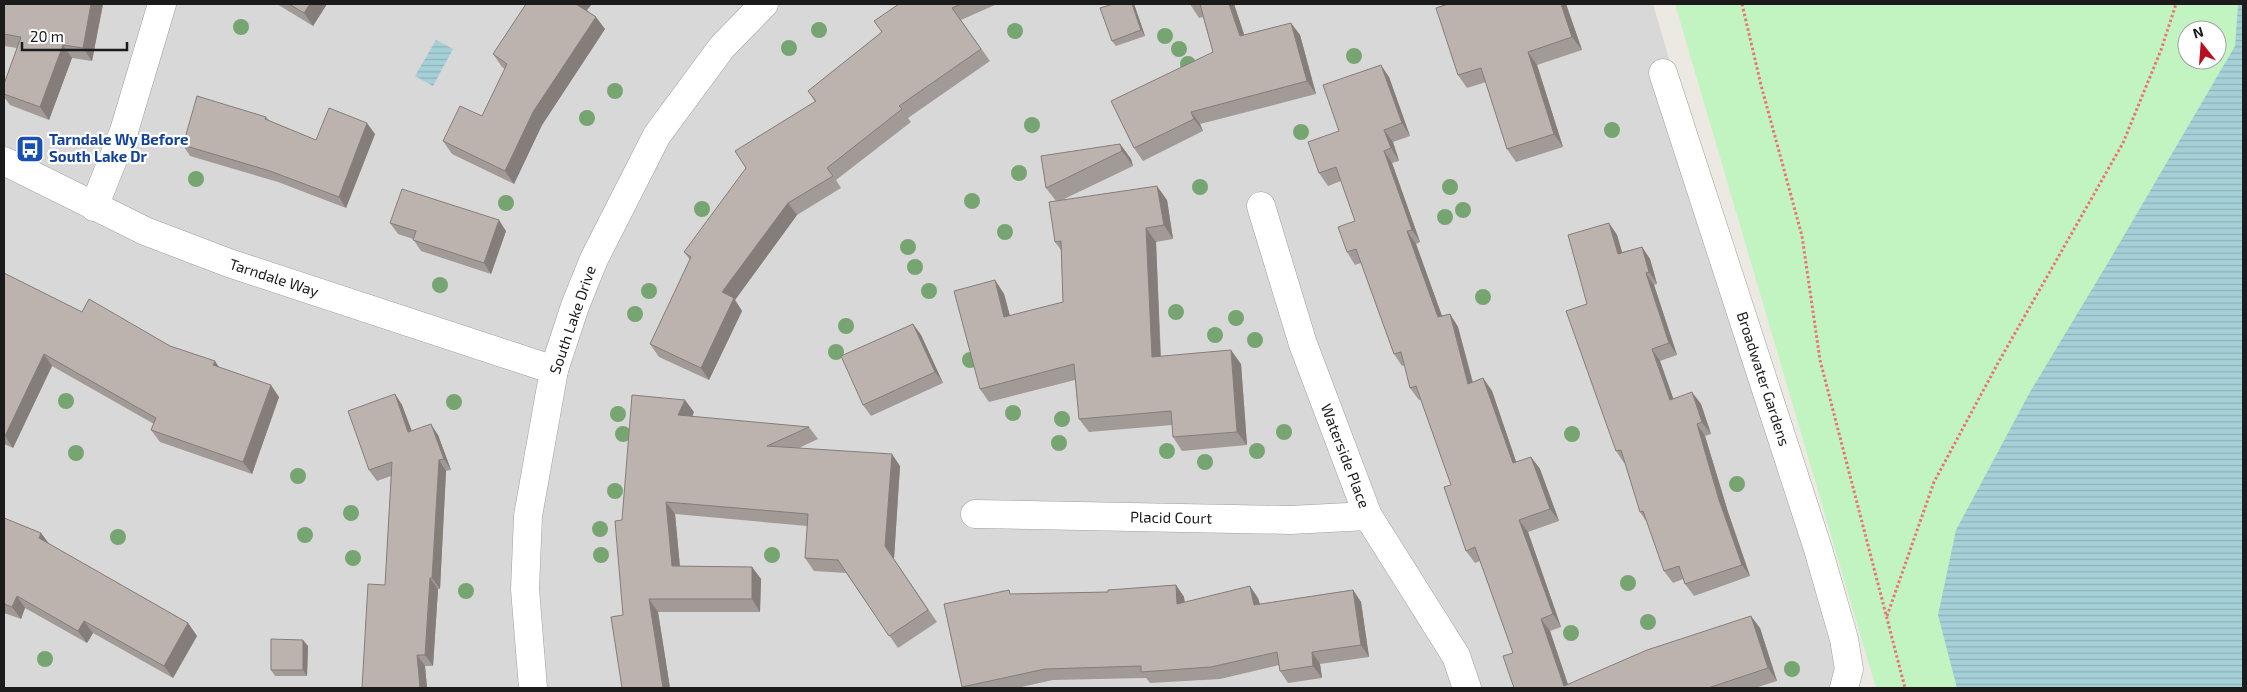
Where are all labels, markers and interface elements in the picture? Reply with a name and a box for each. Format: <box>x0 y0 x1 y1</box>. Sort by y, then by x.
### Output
scale bar <box>22 20 128 52</box>
north arrow <box>2177 20 2227 70</box>
text: N <box>2191 22 2205 42</box>
text: 20 m <box>30 27 64 45</box>
place label: Tarndale Wy Before South Lake Dr <box>49 130 188 165</box>
bus stop icon: Tarndale Wy Before South Lake Dr <box>15 134 45 164</box>
street label: Tarndale Way <box>227 254 321 300</box>
street label: South Lake Drive <box>545 263 599 376</box>
street label: Broadwater Gardens <box>1734 309 1794 448</box>
street label: Waterside Place <box>1318 401 1374 510</box>
street label: Placid Court <box>1130 507 1212 527</box>

